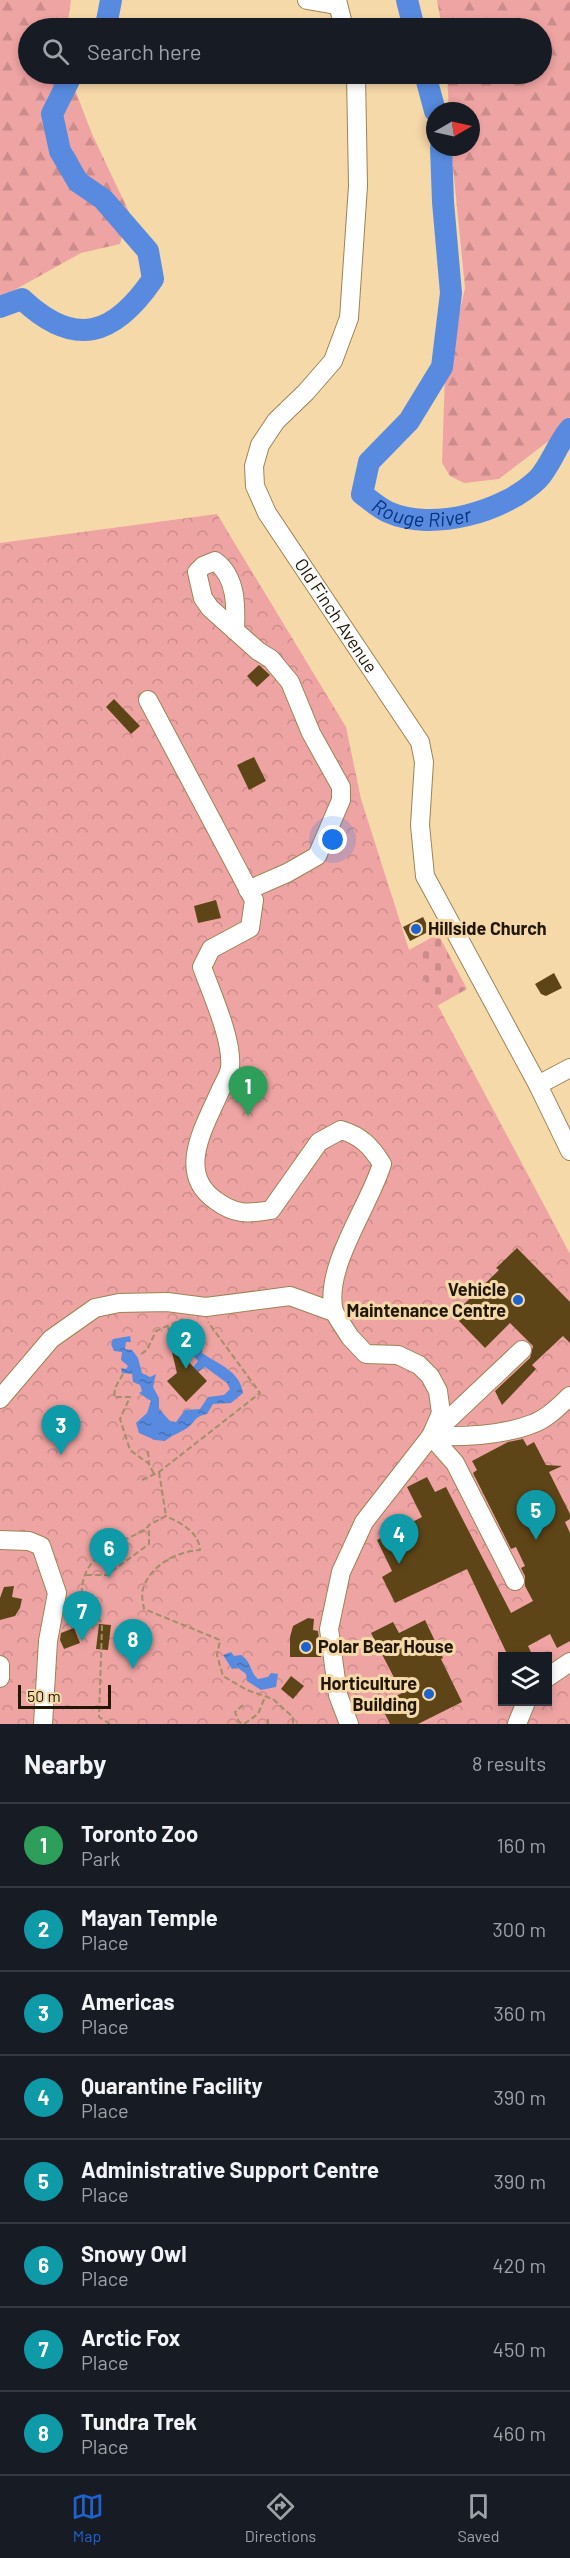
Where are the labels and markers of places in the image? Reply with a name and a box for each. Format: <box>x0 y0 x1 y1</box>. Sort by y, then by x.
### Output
place label: Hillside Church <box>428 917 547 939</box>
marker: Hillside Church <box>409 922 423 936</box>
pin: 1 <box>228 1066 268 1116</box>
place label: Vehicle Maintenance Centre <box>347 1278 506 1321</box>
marker: Vehicle Maintenance Centre <box>511 1293 525 1307</box>
pin: 2 <box>166 1320 206 1369</box>
pin: 3 <box>42 1406 80 1455</box>
pin: 5 <box>516 1490 556 1540</box>
pin: 4 <box>380 1514 418 1564</box>
pin: 6 <box>90 1528 128 1578</box>
pin: 7 <box>62 1592 101 1641</box>
pin: 8 <box>114 1620 152 1669</box>
place label: Polar Bear House <box>318 1635 454 1657</box>
marker: Polar Bear House <box>299 1640 313 1654</box>
place label: Horticulture Building <box>320 1672 417 1715</box>
marker: Horticulture Building <box>422 1687 436 1701</box>

